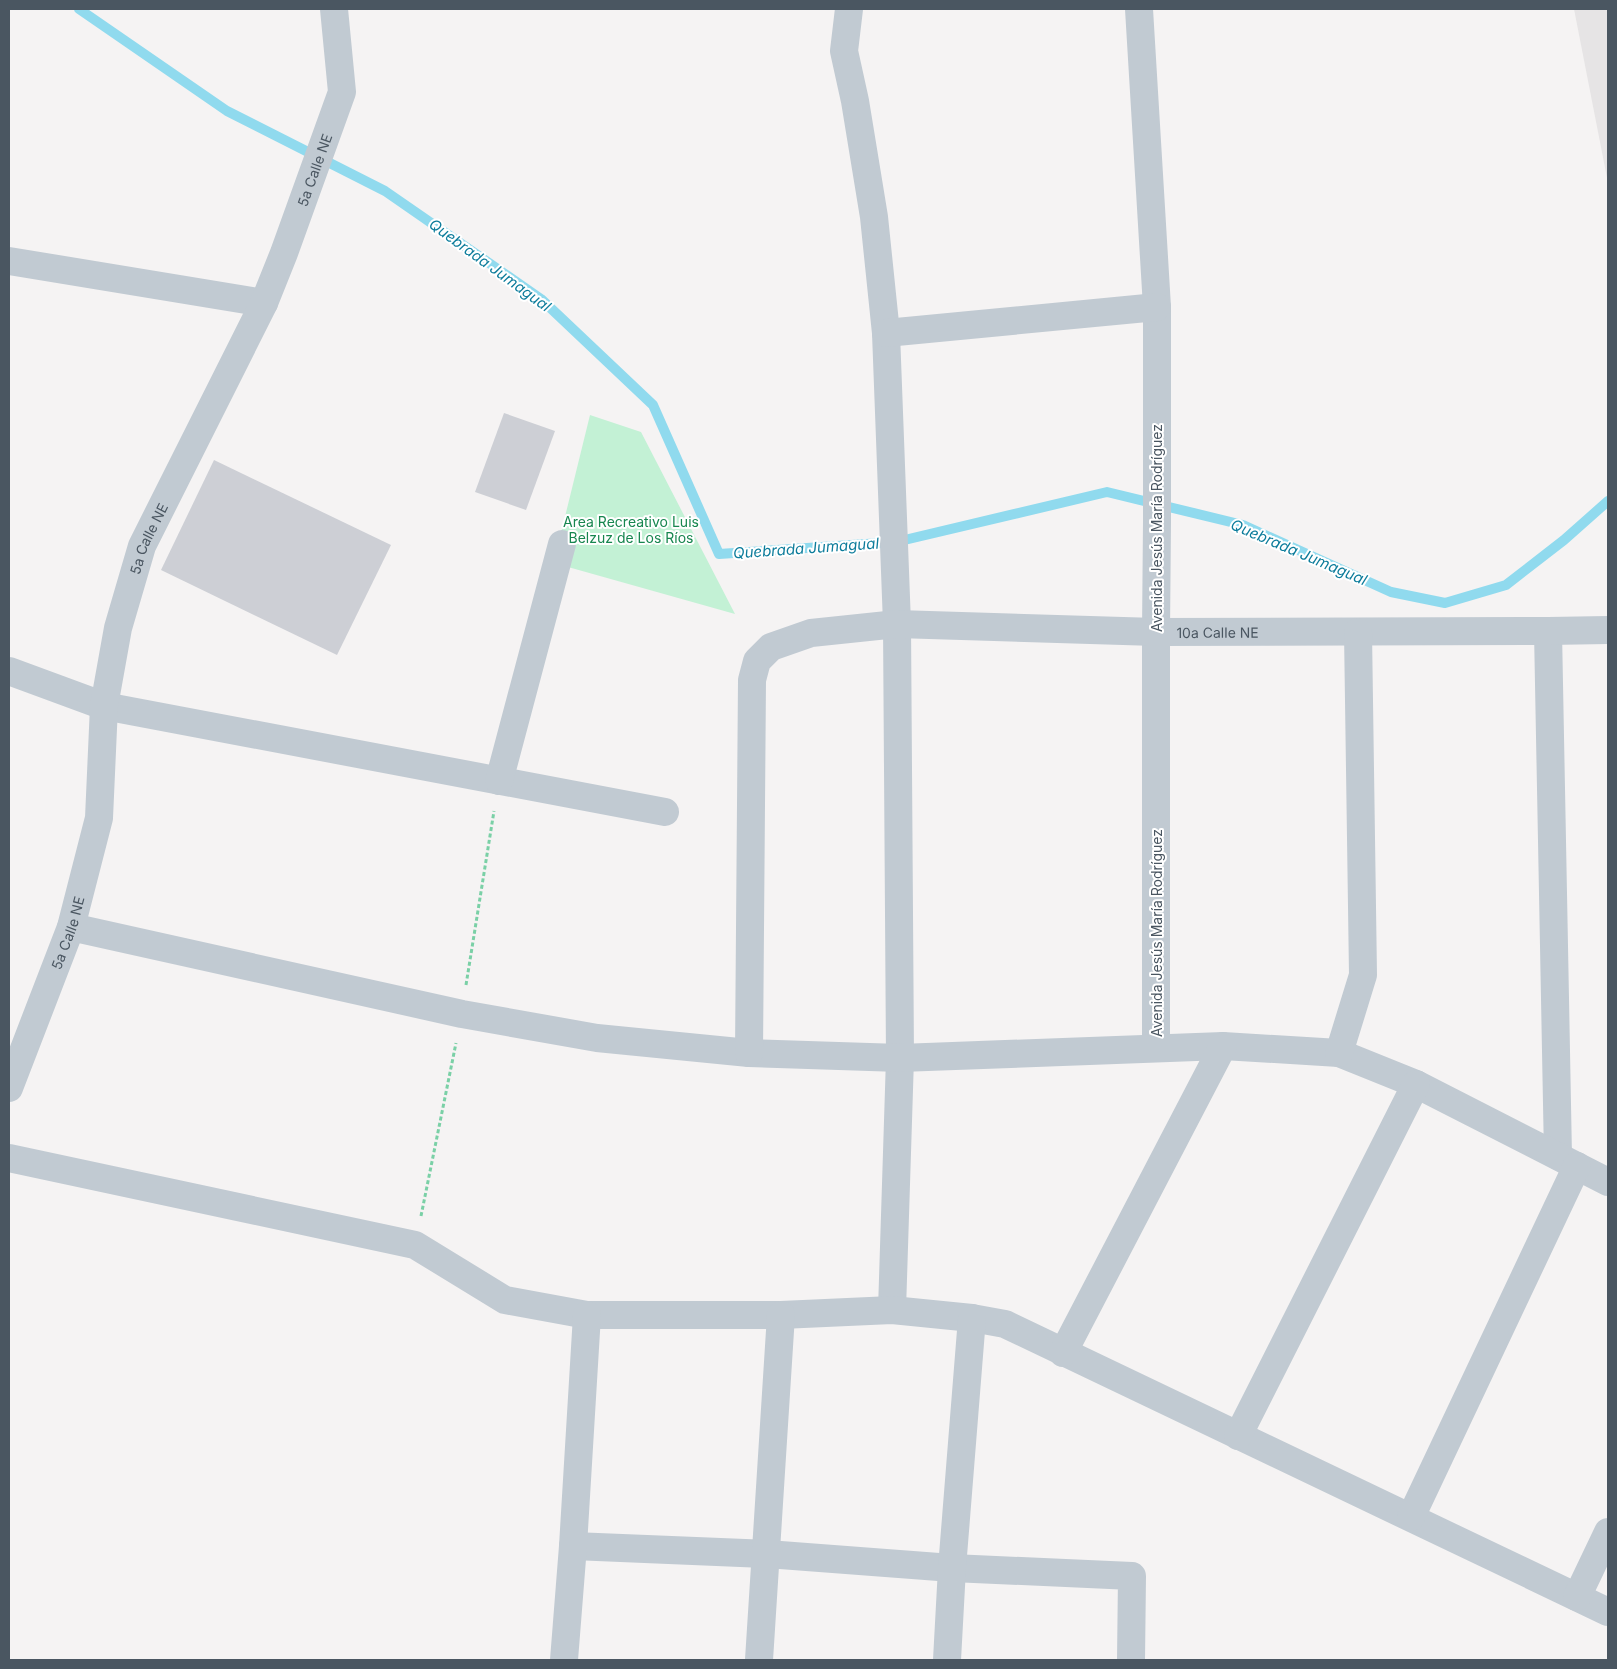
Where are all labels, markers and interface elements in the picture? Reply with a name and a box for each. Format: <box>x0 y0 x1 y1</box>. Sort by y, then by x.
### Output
street label: 5a Calle NE <box>293 131 335 209</box>
water label: Quebrada Jumagual <box>425 214 555 316</box>
street label: Avenida Jesús María Rodríguez <box>1148 424 1165 632</box>
street label: 5a Calle NE <box>126 500 171 576</box>
park label: Area Recreativo Luis Belzuz de Los Ríos <box>563 513 699 546</box>
water label: Quebrada Jumagual <box>1228 515 1370 589</box>
water label: Quebrada Jumagual <box>732 533 880 563</box>
street label: 10a Calle NE <box>1176 623 1259 640</box>
street label: Avenida Jesús María Rodríguez <box>1148 829 1165 1037</box>
street label: 5a Calle NE <box>47 894 87 972</box>

